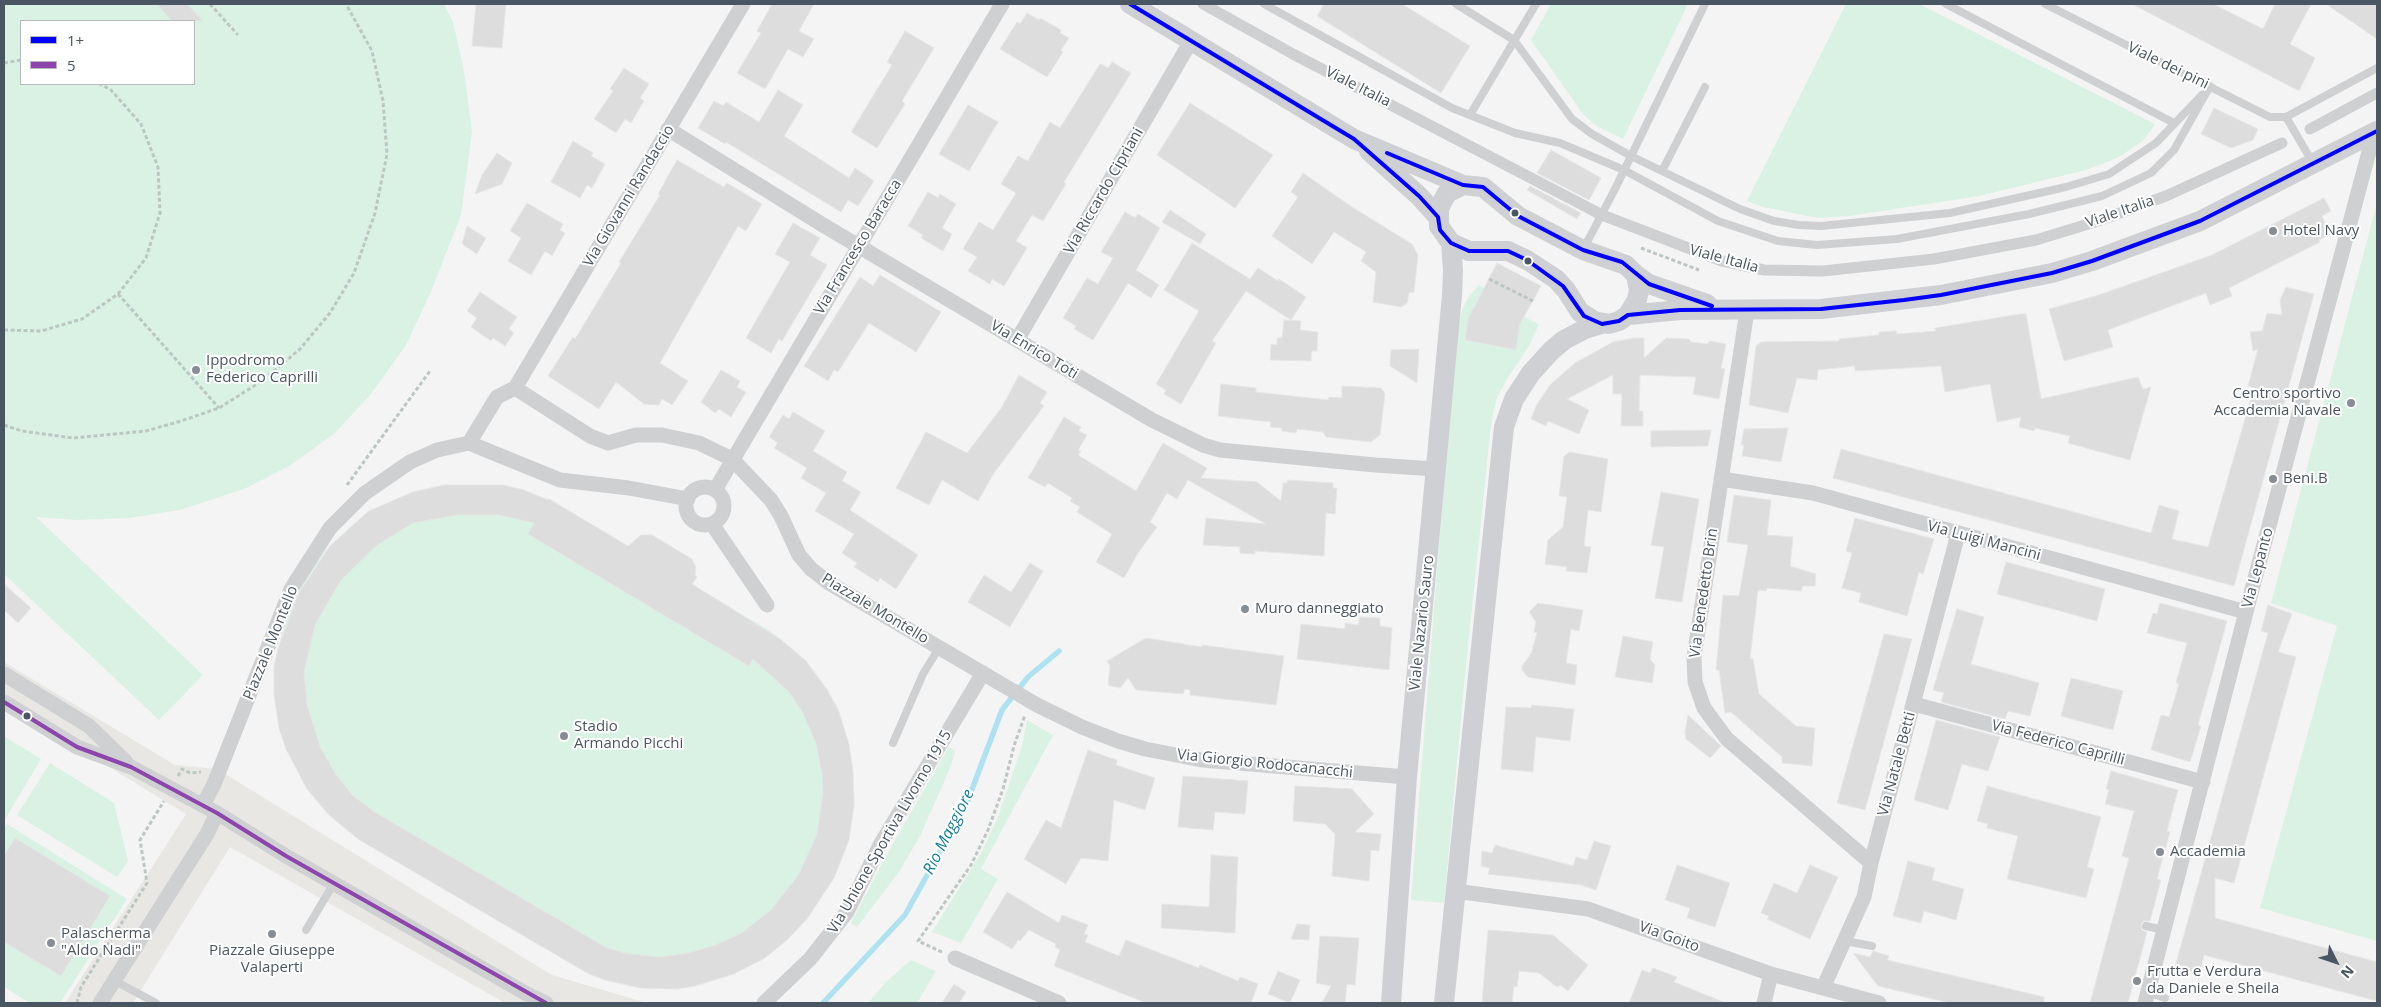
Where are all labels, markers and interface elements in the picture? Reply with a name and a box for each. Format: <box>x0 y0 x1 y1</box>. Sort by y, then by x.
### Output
legend <box>20 20 195 85</box>
text: 1+ <box>67 30 84 50</box>
street label: Viale dei pini <box>2124 39 2212 93</box>
text: 5 <box>67 55 76 75</box>
street label: Viale Italia <box>1322 63 1394 111</box>
street label: Via Giovanni Randaccio <box>580 122 678 270</box>
street label: Via Riccardo Cipriani <box>1061 125 1147 257</box>
street label: Via Francesco Baracca <box>811 176 905 318</box>
street label: Viale Italia <box>2084 192 2156 232</box>
unlabelled marker <box>1510 208 1520 218</box>
place label: Hotel Navy <box>2283 222 2359 240</box>
marker: Hotel Navy <box>2267 225 2279 237</box>
street label: Viale Italia <box>1687 241 1761 277</box>
unlabelled marker <box>1523 256 1533 266</box>
street label: Via Enrico Toti <box>987 317 1081 383</box>
place label: Ippodromo Federico Caprilli <box>206 352 318 387</box>
marker: Ippodromo Federico Caprilli <box>190 364 202 376</box>
place label: Centro sportivo Accademia Navale <box>2214 385 2341 420</box>
marker: Centro sportivo Accademia Navale <box>2345 397 2357 409</box>
place label: Beni.B <box>2283 470 2328 488</box>
marker: Beni.B <box>2267 473 2279 485</box>
street label: Via Luigi Mancini <box>1925 517 2043 565</box>
street label: Via Lepanto <box>2239 526 2277 610</box>
street label: Via Benedetto Brin <box>1686 527 1722 659</box>
street label: Viale Nazario Sauro <box>1406 554 1438 692</box>
street label: Piazzale Montello <box>818 570 932 648</box>
street label: Piazzale Montello <box>240 583 302 703</box>
place label: Muro danneggiato <box>1255 600 1384 618</box>
marker: Muro danneggiato <box>1239 603 1251 615</box>
street label: Via Natale Betti <box>1874 710 1920 818</box>
unlabelled marker <box>22 711 32 721</box>
street label: Via Federico Caprilli <box>1990 717 2126 769</box>
place label: Stadio Armando Picchi <box>574 718 683 753</box>
street label: Via Unione Sportiva Livorno 1915 <box>824 727 956 937</box>
marker: Stadio Armando Picchi <box>558 730 570 742</box>
street label: Via Giorgio Rodocanacchi <box>1176 746 1354 782</box>
water label: Rio Maggiore <box>919 786 979 878</box>
place label: Accademia <box>2170 843 2246 861</box>
marker: Accademia <box>2154 846 2166 858</box>
street label: Via Goito <box>1636 918 1702 956</box>
place label: Palascherma "Aldo Nadi" <box>61 925 151 960</box>
marker: Piazzale Giuseppe Valaperti <box>266 928 278 940</box>
marker: Palascherma "Aldo Nadi" <box>45 937 57 949</box>
north arrow <box>2311 937 2361 987</box>
place label: Piazzale Giuseppe Valaperti <box>209 942 335 977</box>
text: N <box>2337 962 2359 983</box>
place label: Frutta e Verdura da Daniele e Sheila <box>2147 963 2279 998</box>
marker: Frutta e Verdura da Daniele e Sheila <box>2131 975 2143 987</box>

